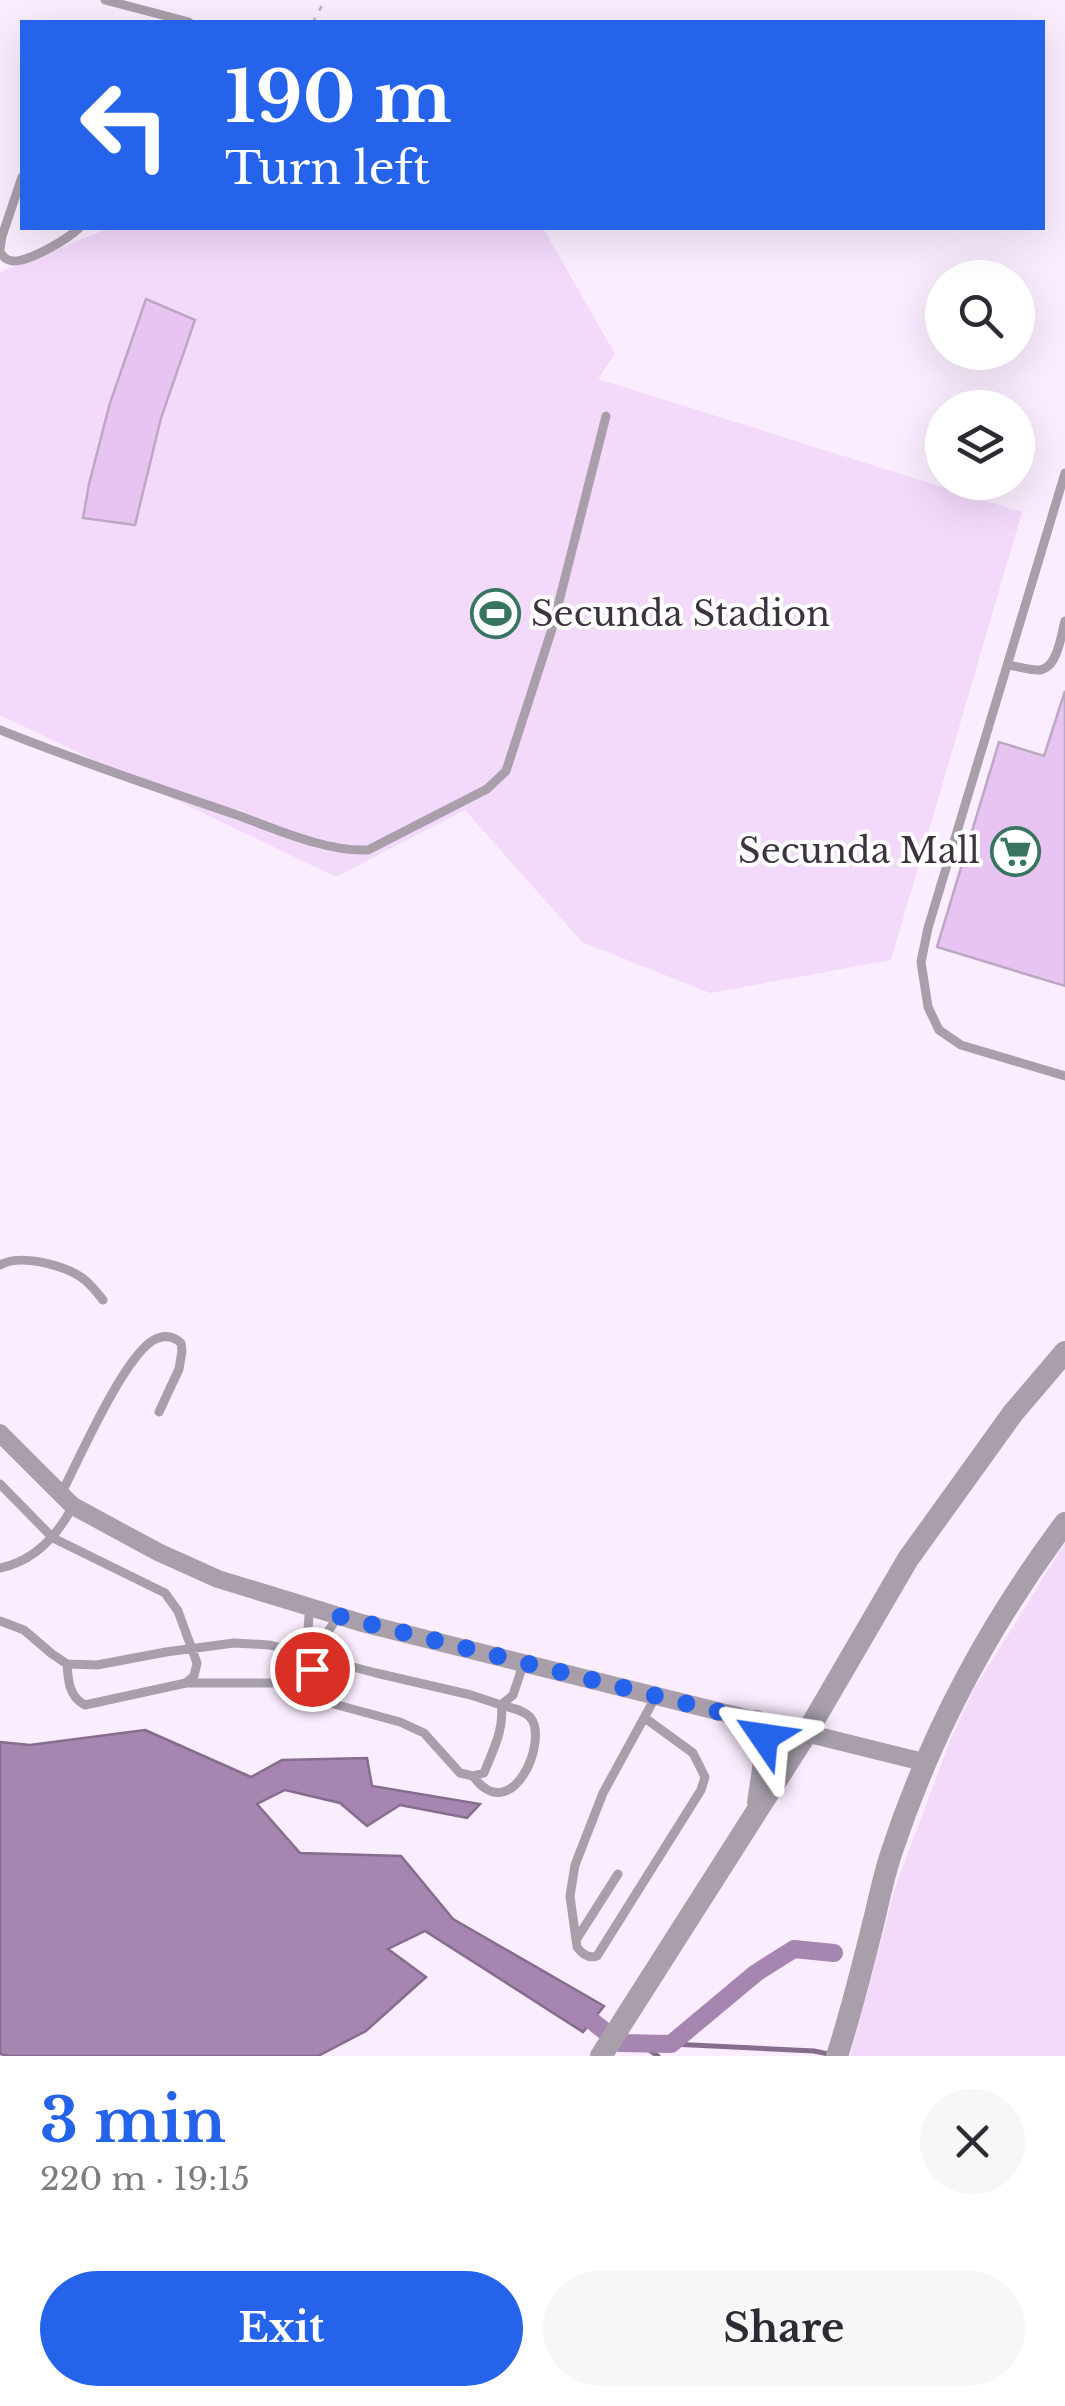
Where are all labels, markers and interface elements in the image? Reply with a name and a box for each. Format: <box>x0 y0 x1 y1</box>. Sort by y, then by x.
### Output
text: 190 m <box>225 54 452 141</box>
icon: left <box>60 60 190 190</box>
text: Turn left <box>225 140 430 196</box>
map controls <box>925 260 1035 500</box>
button: search <box>925 260 1035 370</box>
button: layers <box>925 390 1035 500</box>
sports icon: Secunda Stadion <box>470 588 522 640</box>
place label: Secunda Stadion <box>531 592 830 635</box>
supermarket icon: Secunda Mall <box>989 825 1041 877</box>
place label: Secunda Mall <box>738 829 980 872</box>
pin <box>270 1627 355 1712</box>
icon: arrive <box>285 1642 340 1697</box>
position arrow <box>712 1685 816 1789</box>
text: 3 min <box>40 2084 226 2158</box>
button: close <box>920 2089 1025 2194</box>
text: 220 m · 19:15 <box>40 2159 250 2199</box>
button: Exit <box>40 2271 523 2386</box>
button: Share <box>543 2271 1025 2386</box>

